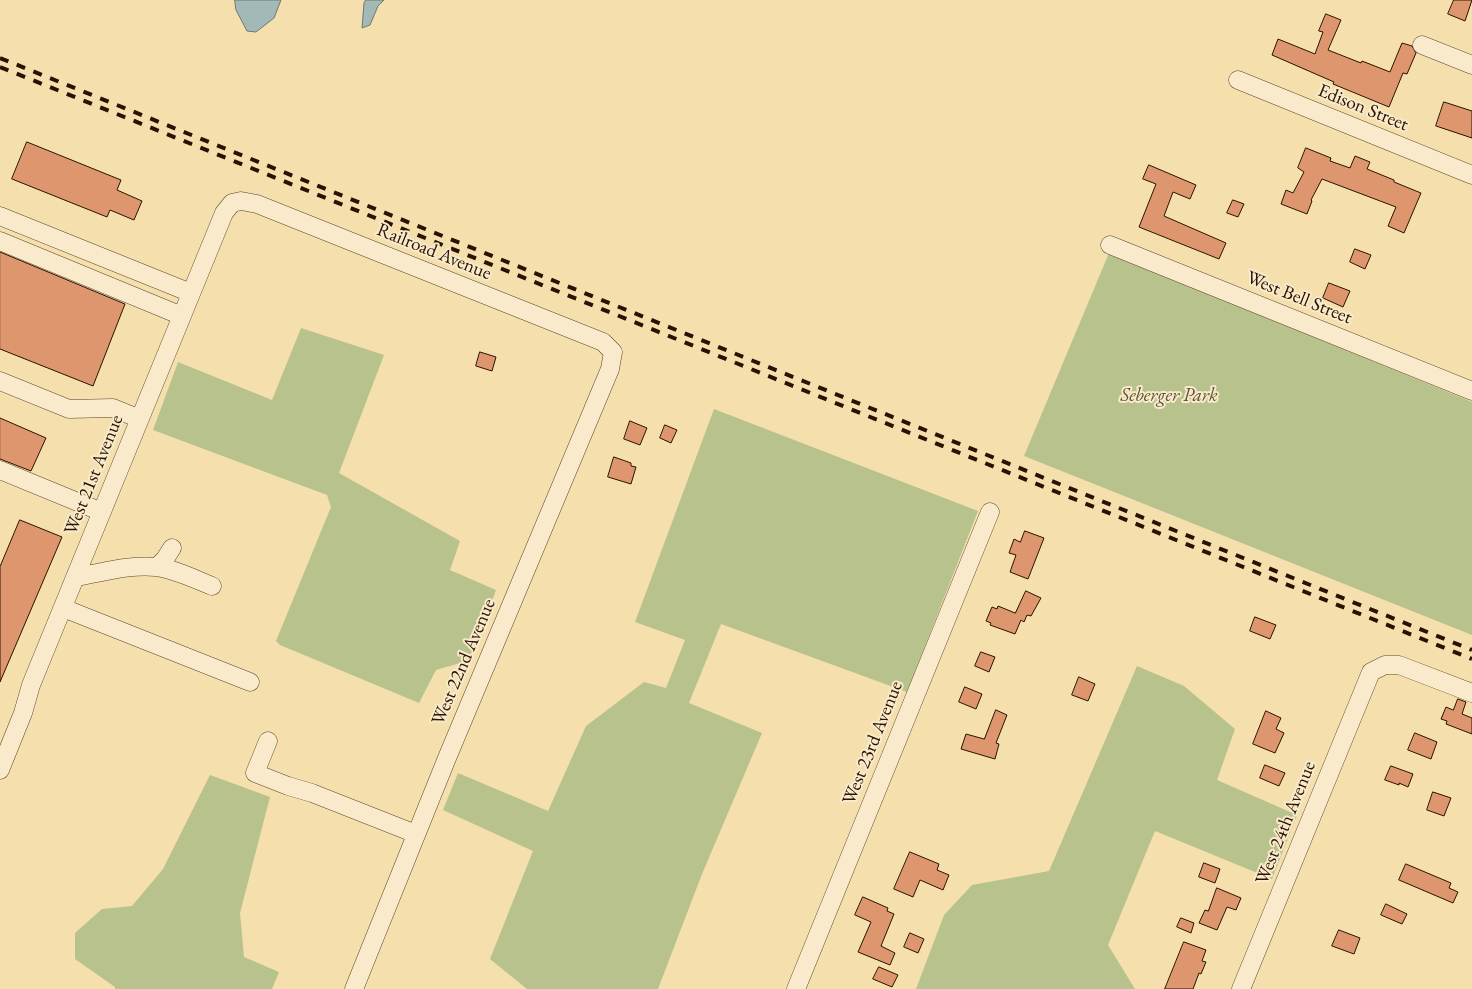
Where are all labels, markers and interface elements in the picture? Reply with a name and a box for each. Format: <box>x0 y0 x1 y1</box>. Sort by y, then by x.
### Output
street label: Edison Street <box>1314 80 1412 136</box>
street label: Railroad Avenue <box>374 219 494 285</box>
street label: West Bell Street <box>1243 266 1355 330</box>
park label: Seberger Park <box>1120 385 1218 407</box>
street label: West 21st Avenue <box>60 412 128 538</box>
street label: West 22nd Avenue <box>427 595 501 729</box>
street label: West 23rd Avenue <box>838 678 908 808</box>
street label: West 24th Avenue <box>1251 758 1321 888</box>

